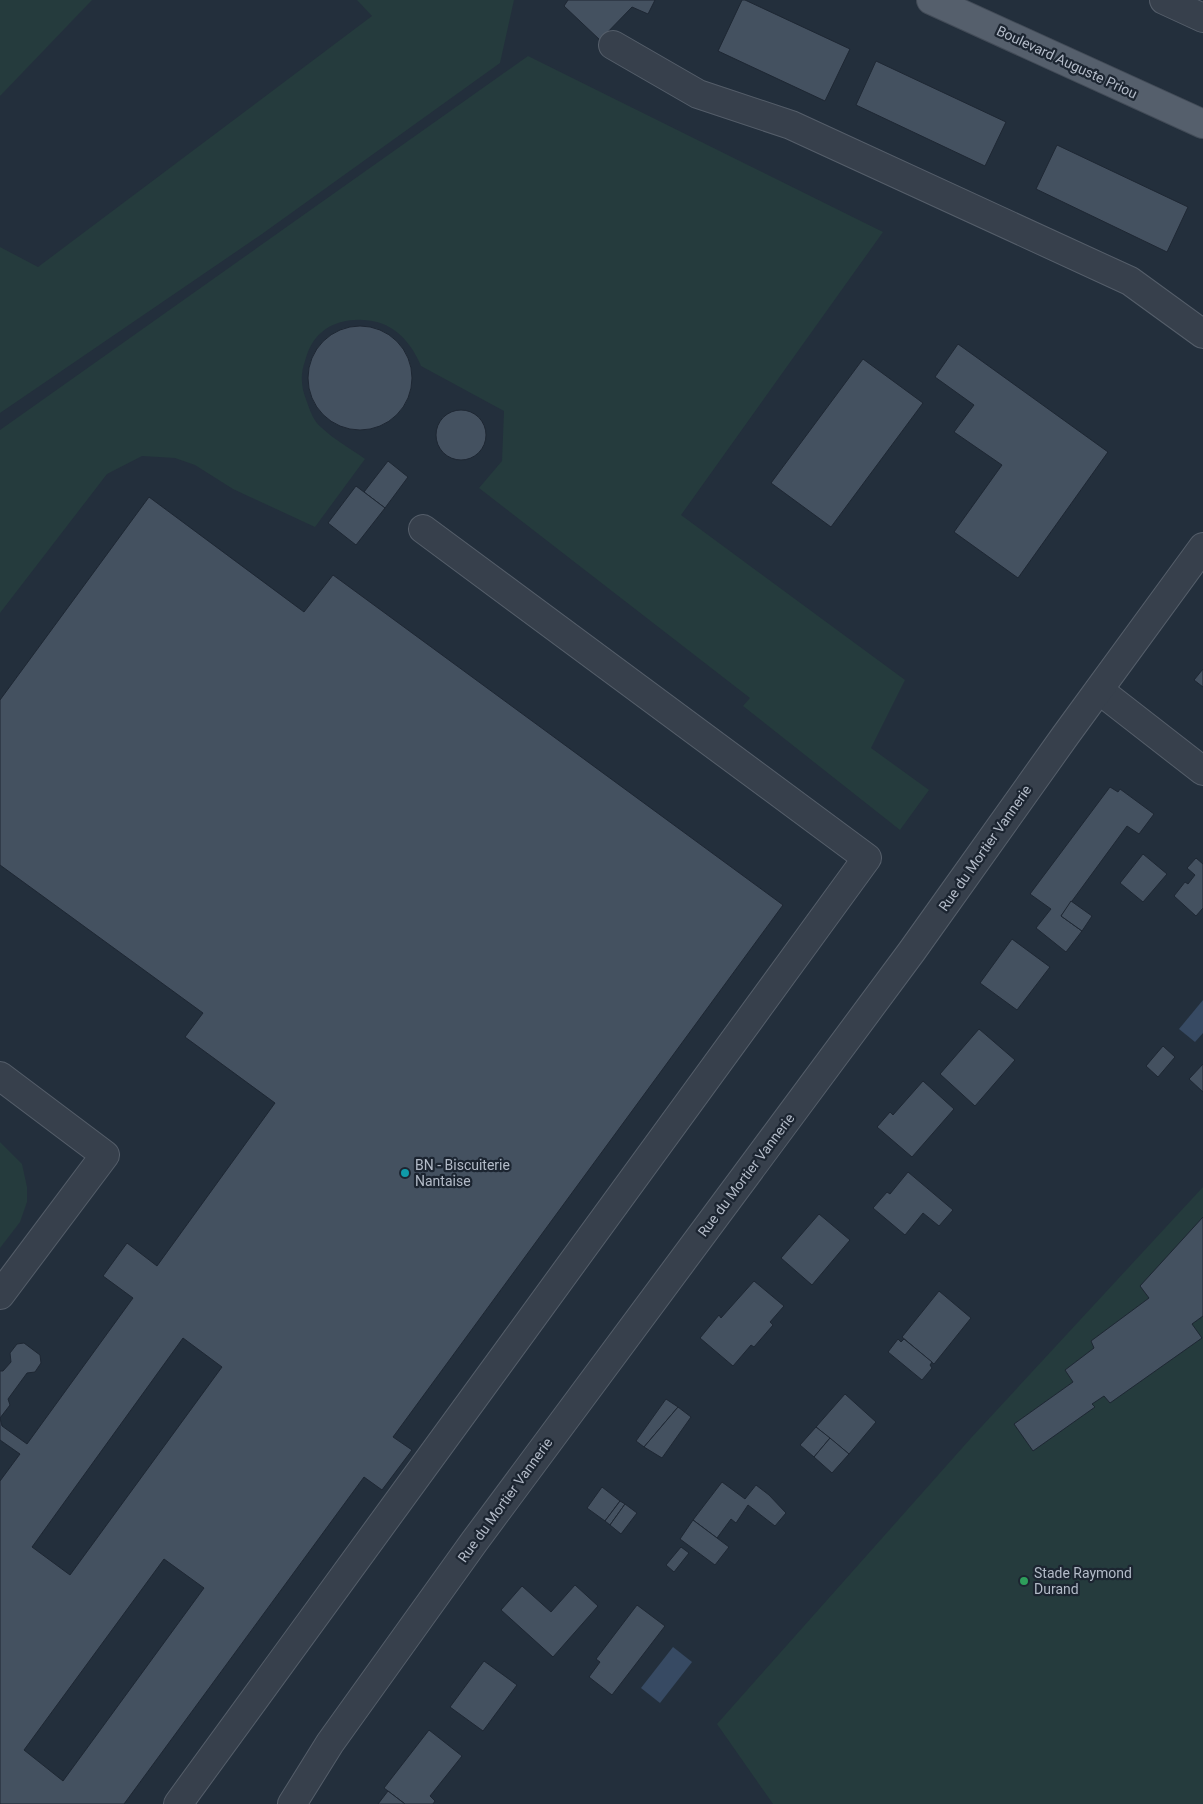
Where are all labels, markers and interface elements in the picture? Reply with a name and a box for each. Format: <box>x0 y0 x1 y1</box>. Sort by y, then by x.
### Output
street label: Boulevard Auguste Priou <box>994 22 1140 102</box>
street label: Rue du Mortier Vannerie <box>935 782 1035 914</box>
street label: Rue du Mortier Vannerie <box>694 1110 798 1240</box>
place label: BN - Biscuiterie Nantaise <box>415 1157 510 1189</box>
marker: BN - Biscuiterie Nantaise <box>399 1167 411 1179</box>
street label: Rue du Mortier Vannerie <box>454 1435 556 1565</box>
place label: Stade Raymond Durand <box>1034 1565 1132 1597</box>
marker: Stade Raymond Durand <box>1018 1575 1030 1587</box>

